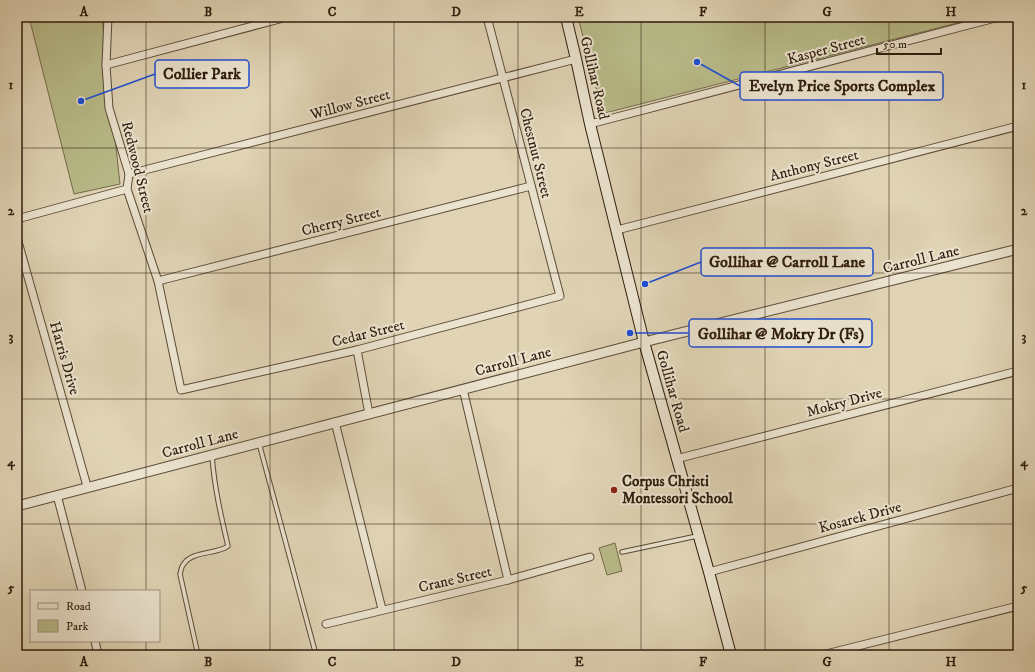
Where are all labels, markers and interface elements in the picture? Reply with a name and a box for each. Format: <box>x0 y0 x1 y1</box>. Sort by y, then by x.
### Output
text: A <box>79 4 89 20</box>
text: B <box>204 4 212 20</box>
text: C <box>328 4 337 20</box>
text: D <box>451 4 461 20</box>
text: E <box>574 4 584 20</box>
text: F <box>699 4 708 20</box>
text: G <box>822 4 832 20</box>
text: H <box>946 4 957 20</box>
street label: Kasper Street <box>785 30 867 69</box>
scale bar <box>877 30 941 56</box>
street label: Gollihar Road <box>576 35 613 122</box>
text: 50 m <box>883 37 907 52</box>
callout: Collier Park <box>155 60 249 88</box>
text: Collier Park <box>163 64 242 84</box>
callout: Evelyn Price Sports Complex <box>740 72 943 100</box>
text: Evelyn Price Sports Complex <box>749 76 935 96</box>
text: 1 <box>9 77 14 93</box>
text: 1 <box>1022 77 1027 93</box>
street label: Willow Street <box>307 85 392 125</box>
street label: Chestnut Street <box>515 106 556 200</box>
street label: Redwood Street <box>117 119 158 215</box>
street label: Anthony Street <box>768 145 861 186</box>
street label: Cherry Street <box>300 202 383 240</box>
text: 2 <box>8 203 15 219</box>
text: 2 <box>1021 203 1028 219</box>
street label: Carroll Lane <box>881 241 961 278</box>
callout: Gollihar @ Carroll Lane <box>701 248 873 276</box>
text: Gollihar @ Carroll Lane <box>709 252 865 272</box>
street label: Cedar Street <box>330 315 407 352</box>
street label: Harris Drive <box>45 319 84 397</box>
callout: Gollihar @ Mokry Dr (Fs) <box>689 319 872 347</box>
text: Gollihar @ Mokry Dr (Fs) <box>698 324 864 344</box>
text: 3 <box>9 329 14 345</box>
text: 3 <box>1022 329 1027 345</box>
street label: Carroll Lane <box>473 342 553 381</box>
street label: Gollihar Road <box>652 348 693 435</box>
street label: Mokry Drive <box>804 383 884 422</box>
street label: Carroll Lane <box>160 424 240 463</box>
text: 4 <box>6 454 15 471</box>
text: 4 <box>1019 454 1028 471</box>
place label: Corpus Christi Montessori School <box>622 472 733 508</box>
marker: Corpus Christi Montessori School <box>609 485 619 495</box>
street label: Kosarek Drive <box>817 497 904 538</box>
street label: Crane Street <box>417 562 494 597</box>
text: 5 <box>7 580 15 596</box>
text: 5 <box>1020 580 1028 596</box>
legend <box>30 590 160 642</box>
text: Road <box>66 599 91 614</box>
text: Park <box>66 619 88 634</box>
text: A <box>79 654 89 670</box>
text: B <box>204 654 212 670</box>
text: C <box>328 654 337 670</box>
text: D <box>451 654 461 670</box>
text: E <box>574 654 584 670</box>
text: F <box>699 654 708 670</box>
text: G <box>822 654 832 670</box>
text: H <box>946 654 957 670</box>

